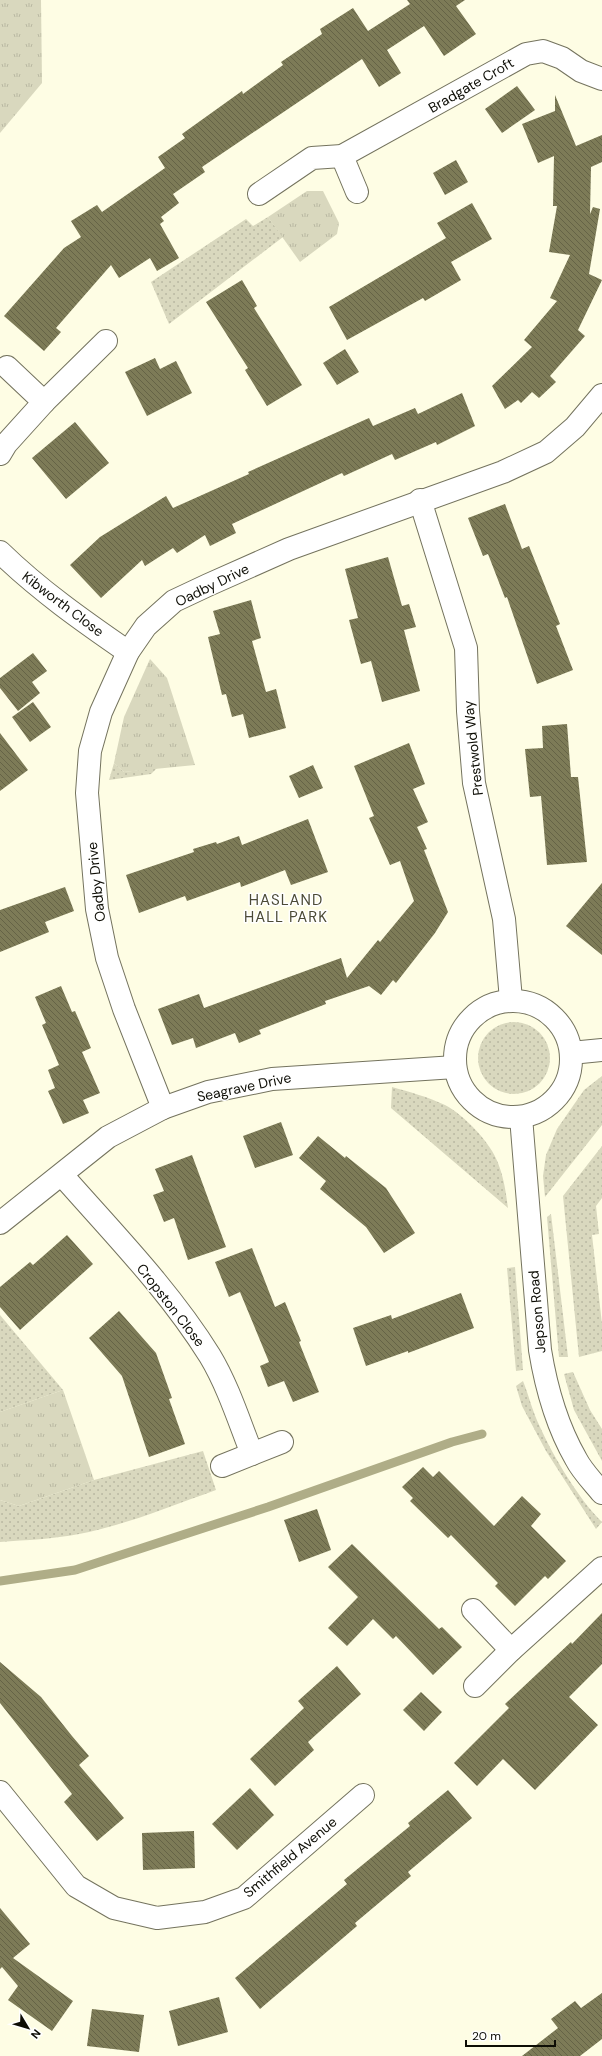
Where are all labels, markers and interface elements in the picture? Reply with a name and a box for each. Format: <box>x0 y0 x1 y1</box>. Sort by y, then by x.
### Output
street label: Bradgate Croft <box>425 53 517 117</box>
street label: Oadby Drive <box>172 559 252 611</box>
street label: Kibworth Close <box>19 567 107 641</box>
street label: Prestwold Way <box>459 699 487 796</box>
street label: Oadby Drive <box>83 841 109 923</box>
district label: HASLAND HALL PARK <box>244 890 328 927</box>
street label: Seagrave Drive <box>195 1068 293 1106</box>
street label: Cropston Close <box>133 1260 209 1350</box>
street label: Jepson Road <box>524 1270 550 1354</box>
street label: Smithfield Avenue <box>240 1813 340 1901</box>
north arrow <box>8 2008 48 2048</box>
scale bar <box>466 2022 555 2048</box>
text: N <box>28 2027 44 2042</box>
text: 20 m <box>472 2028 501 2044</box>

